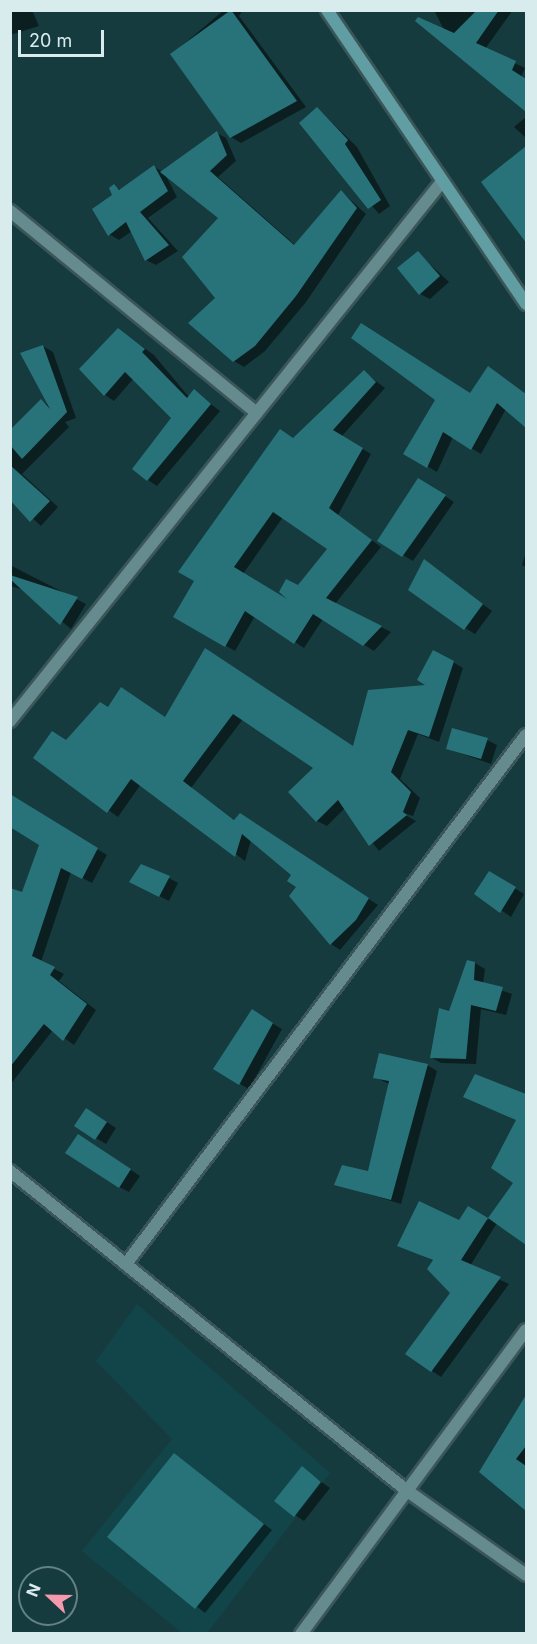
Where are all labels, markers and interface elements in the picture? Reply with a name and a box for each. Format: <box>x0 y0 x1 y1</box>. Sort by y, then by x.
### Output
scale bar <box>21 18 106 56</box>
text: 20 m <box>29 30 72 51</box>
north arrow <box>18 1566 78 1626</box>
text: N <box>22 1581 45 1599</box>

